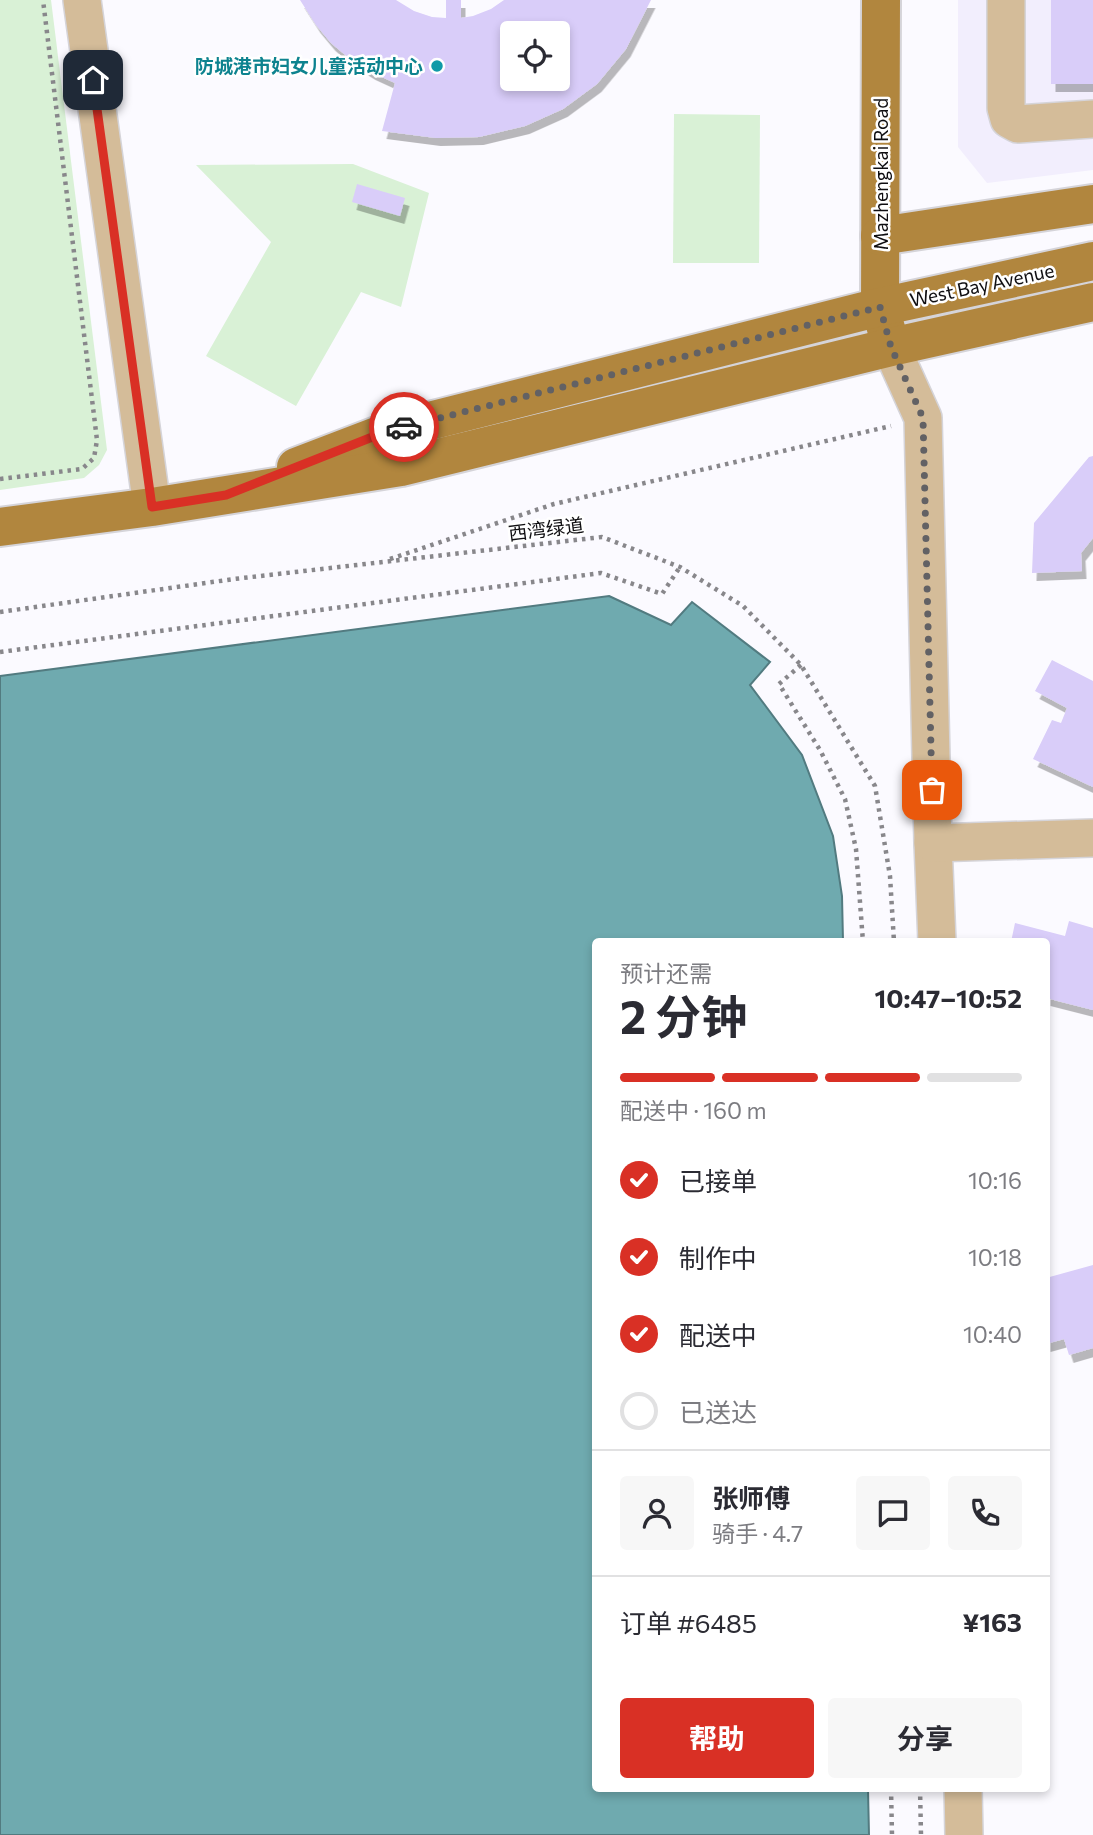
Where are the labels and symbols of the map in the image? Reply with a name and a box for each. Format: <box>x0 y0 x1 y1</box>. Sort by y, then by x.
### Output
pin <box>63 50 123 110</box>
place label: 防城港市妇女儿童活动中心 <box>195 54 423 77</box>
marker: 防城港市妇女儿童活动中心 <box>429 58 445 74</box>
street label: Mazhengkai Road <box>869 98 892 250</box>
street label: West Bay Avenue <box>908 258 1056 311</box>
courier <box>369 392 439 462</box>
street label: 西湾绿道 <box>507 512 585 545</box>
pin <box>902 760 962 820</box>

